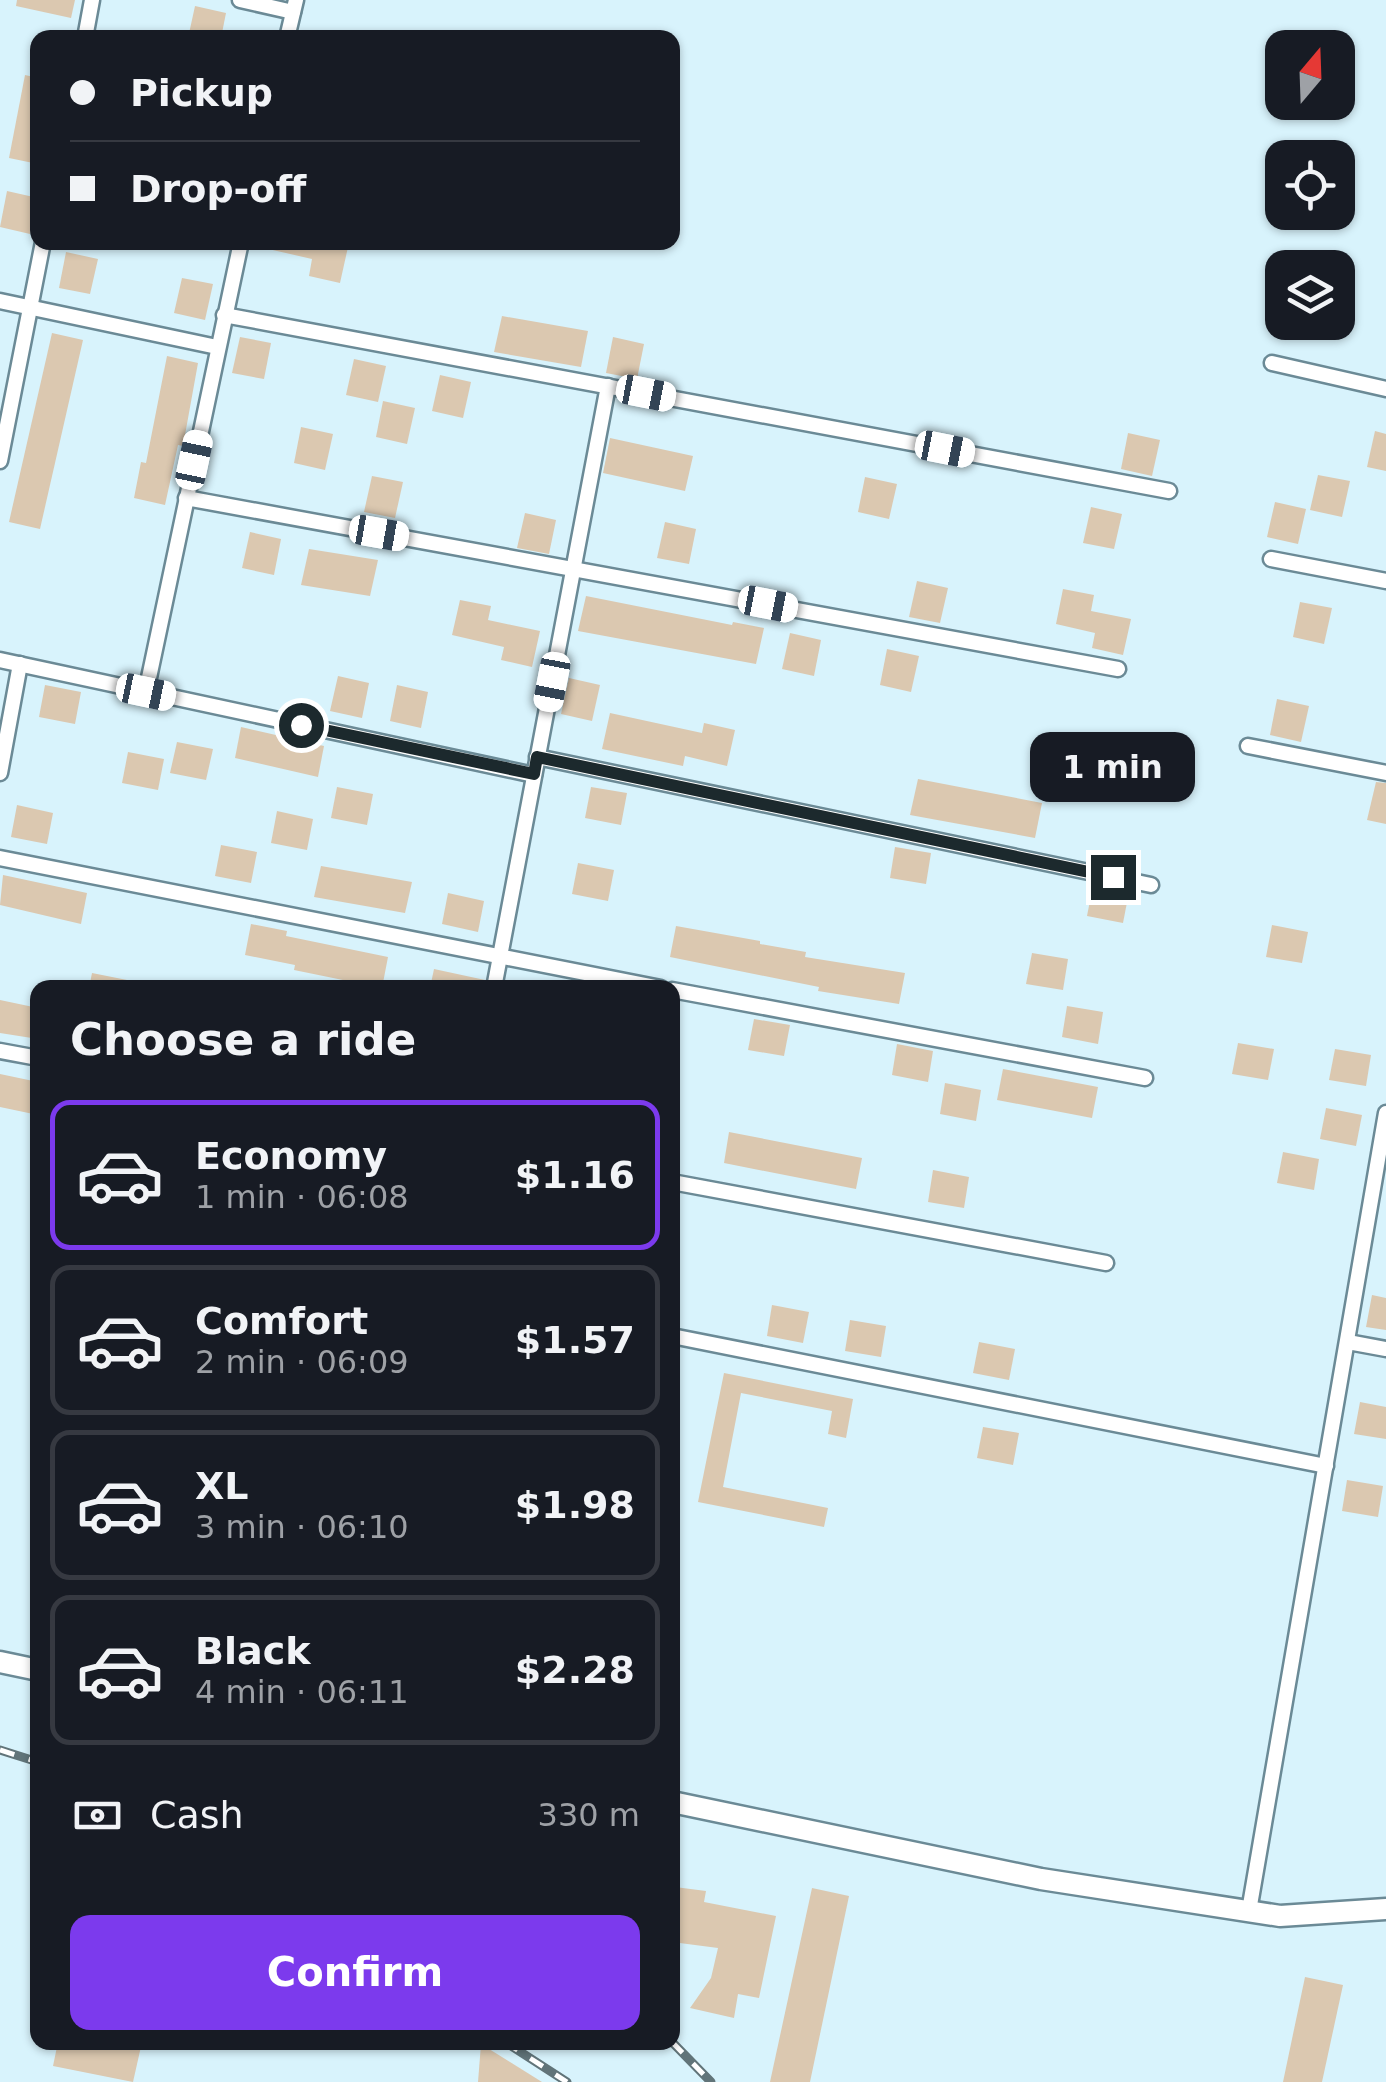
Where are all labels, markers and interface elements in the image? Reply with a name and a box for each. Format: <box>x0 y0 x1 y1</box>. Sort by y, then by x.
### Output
north arrow <box>1265 30 1355 120</box>
map controls <box>1265 30 1355 340</box>
text: Pickup <box>130 71 273 115</box>
button: locate <box>1265 140 1355 230</box>
text: Drop-off <box>130 167 306 211</box>
button: layers <box>1265 250 1355 340</box>
car <box>614 373 678 413</box>
car <box>173 428 215 492</box>
car <box>913 429 977 469</box>
car <box>347 513 411 553</box>
car <box>736 584 800 624</box>
car <box>532 650 572 714</box>
car <box>114 671 178 713</box>
route start <box>279 703 324 748</box>
callout: 1 min <box>1030 732 1196 802</box>
text: 1 min <box>1062 748 1163 786</box>
route end <box>1091 855 1136 900</box>
text: Choose a ride <box>70 1013 416 1066</box>
icon: car <box>75 1130 165 1220</box>
text: Economy <box>195 1134 387 1178</box>
text: $1.16 <box>515 1153 635 1197</box>
text: 1 min · 06:08 <box>195 1178 409 1216</box>
icon: car <box>75 1295 165 1385</box>
text: Comfort <box>195 1299 368 1343</box>
text: $1.57 <box>515 1318 635 1362</box>
text: 2 min · 06:09 <box>195 1343 409 1381</box>
icon: car <box>75 1460 165 1550</box>
text: XL <box>195 1464 249 1508</box>
text: $1.98 <box>515 1483 635 1527</box>
text: 3 min · 06:10 <box>195 1508 409 1546</box>
icon: car <box>75 1625 165 1715</box>
text: Black <box>195 1629 310 1673</box>
text: $2.28 <box>515 1648 635 1692</box>
text: 4 min · 06:11 <box>195 1673 409 1711</box>
icon: cash <box>70 1788 125 1843</box>
text: Cash <box>150 1793 244 1837</box>
text: 330 m <box>538 1796 640 1834</box>
button: Confirm <box>70 1915 640 2030</box>

